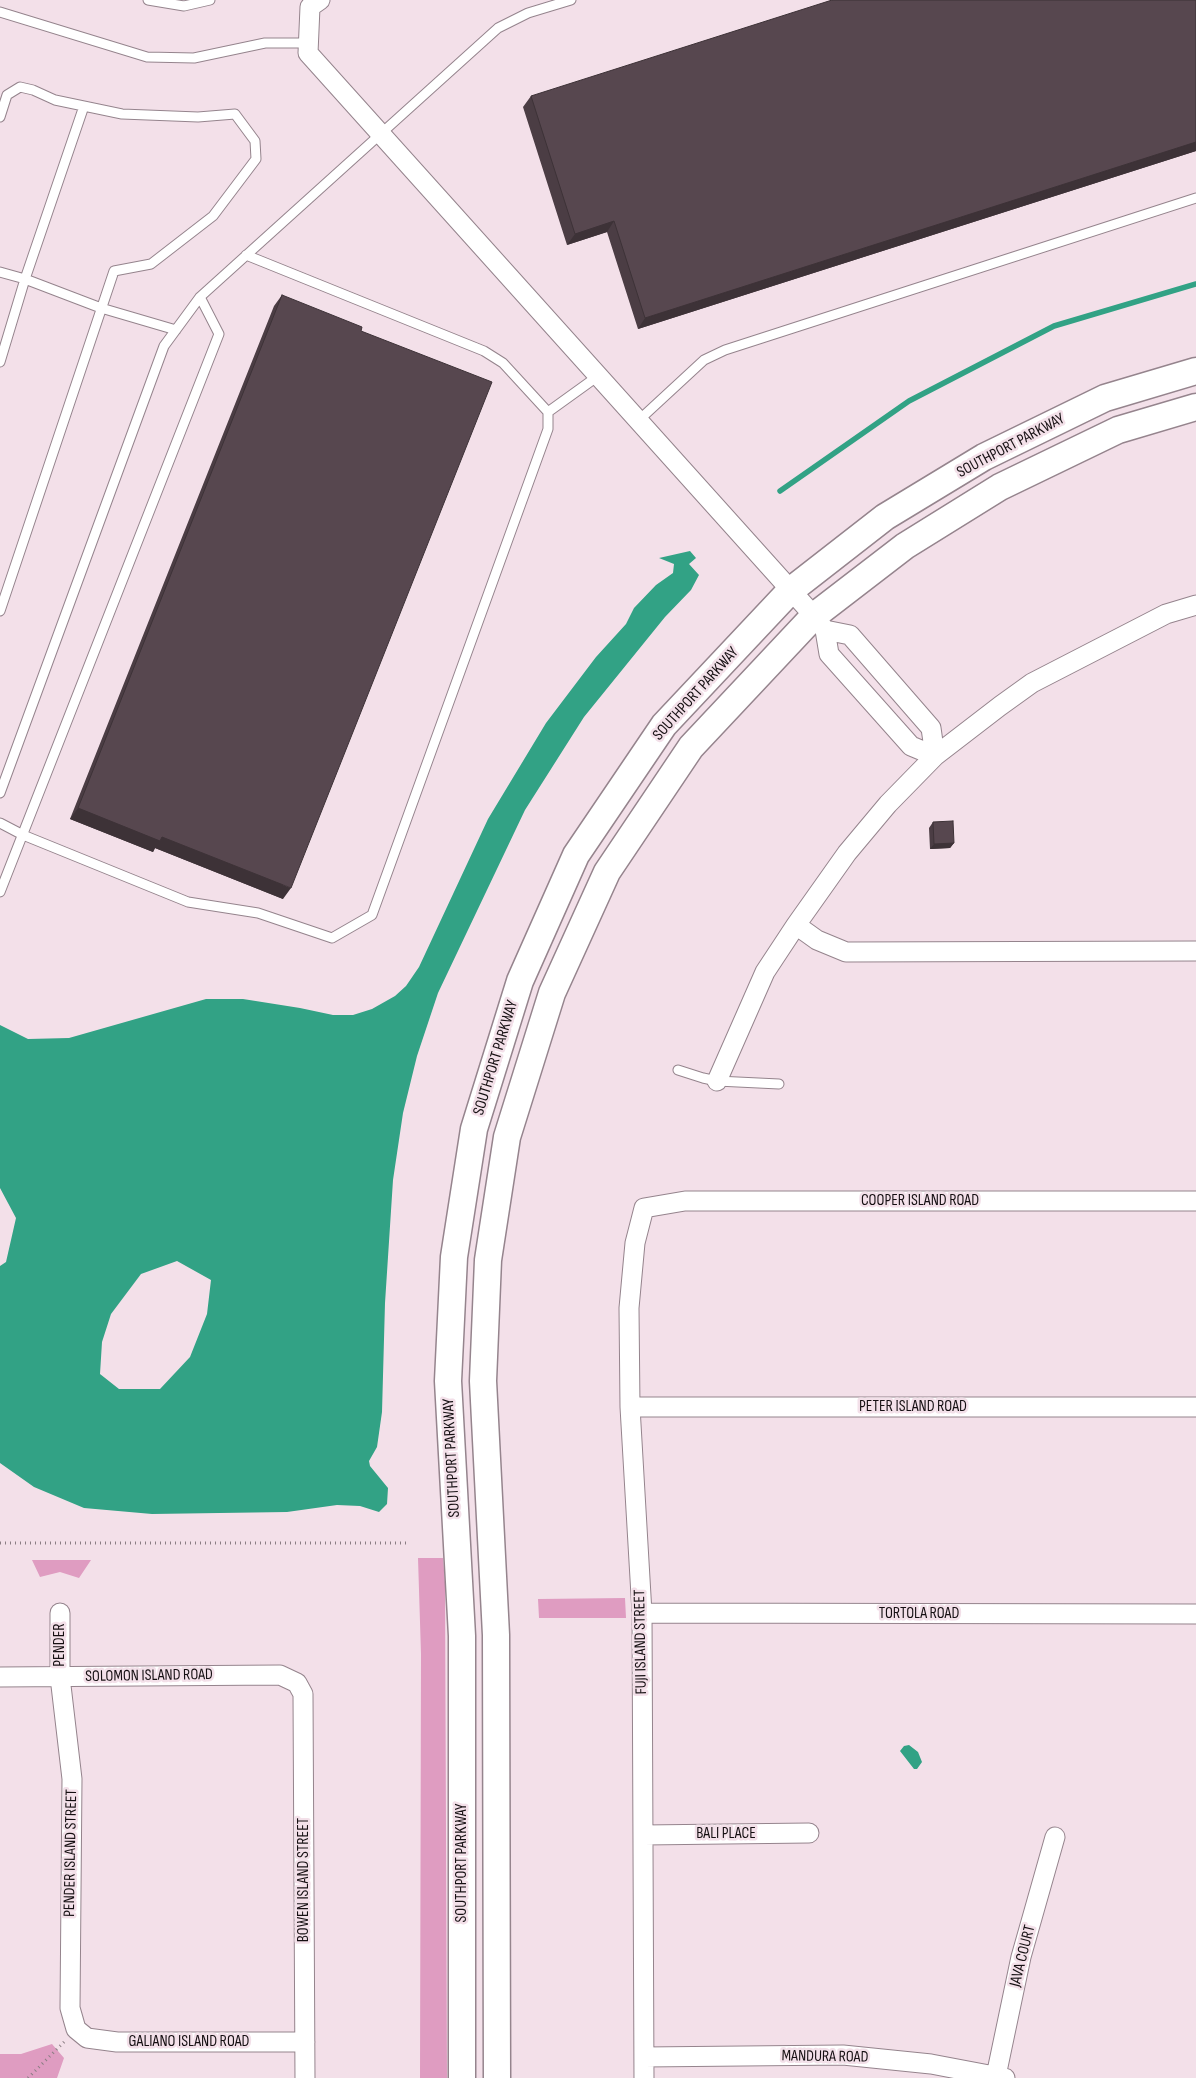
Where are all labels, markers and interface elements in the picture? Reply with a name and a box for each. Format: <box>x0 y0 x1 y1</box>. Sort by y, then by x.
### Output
street label: SOUTHPORT PARKWAY <box>954 410 1068 482</box>
street label: SOUTHPORT PARKWAY <box>649 643 743 745</box>
street label: SOUTHPORT PARKWAY <box>469 998 523 1118</box>
street label: COOPER ISLAND ROAD <box>861 1191 979 1211</box>
street label: PETER ISLAND ROAD <box>859 1397 967 1417</box>
street label: SOUTHPORT PARKWAY <box>439 1398 465 1518</box>
street label: FUJI ISLAND STREET <box>630 1589 652 1695</box>
street label: TORTOLA ROAD <box>879 1604 959 1624</box>
street label: PENDER <box>50 1623 70 1667</box>
street label: SOLOMON ISLAND ROAD <box>85 1665 213 1687</box>
street label: PENDER ISLAND STREET <box>60 1789 82 1917</box>
street label: SOUTHPORT PARKWAY <box>452 1803 472 1923</box>
street label: BOWEN ISLAND STREET <box>294 1818 314 1942</box>
street label: BALI PLACE <box>696 1824 756 1844</box>
street label: JAVA COURT <box>1006 1923 1040 1989</box>
street label: GALIANO ISLAND ROAD <box>129 2032 249 2052</box>
street label: MANDURA ROAD <box>781 2047 869 2067</box>

